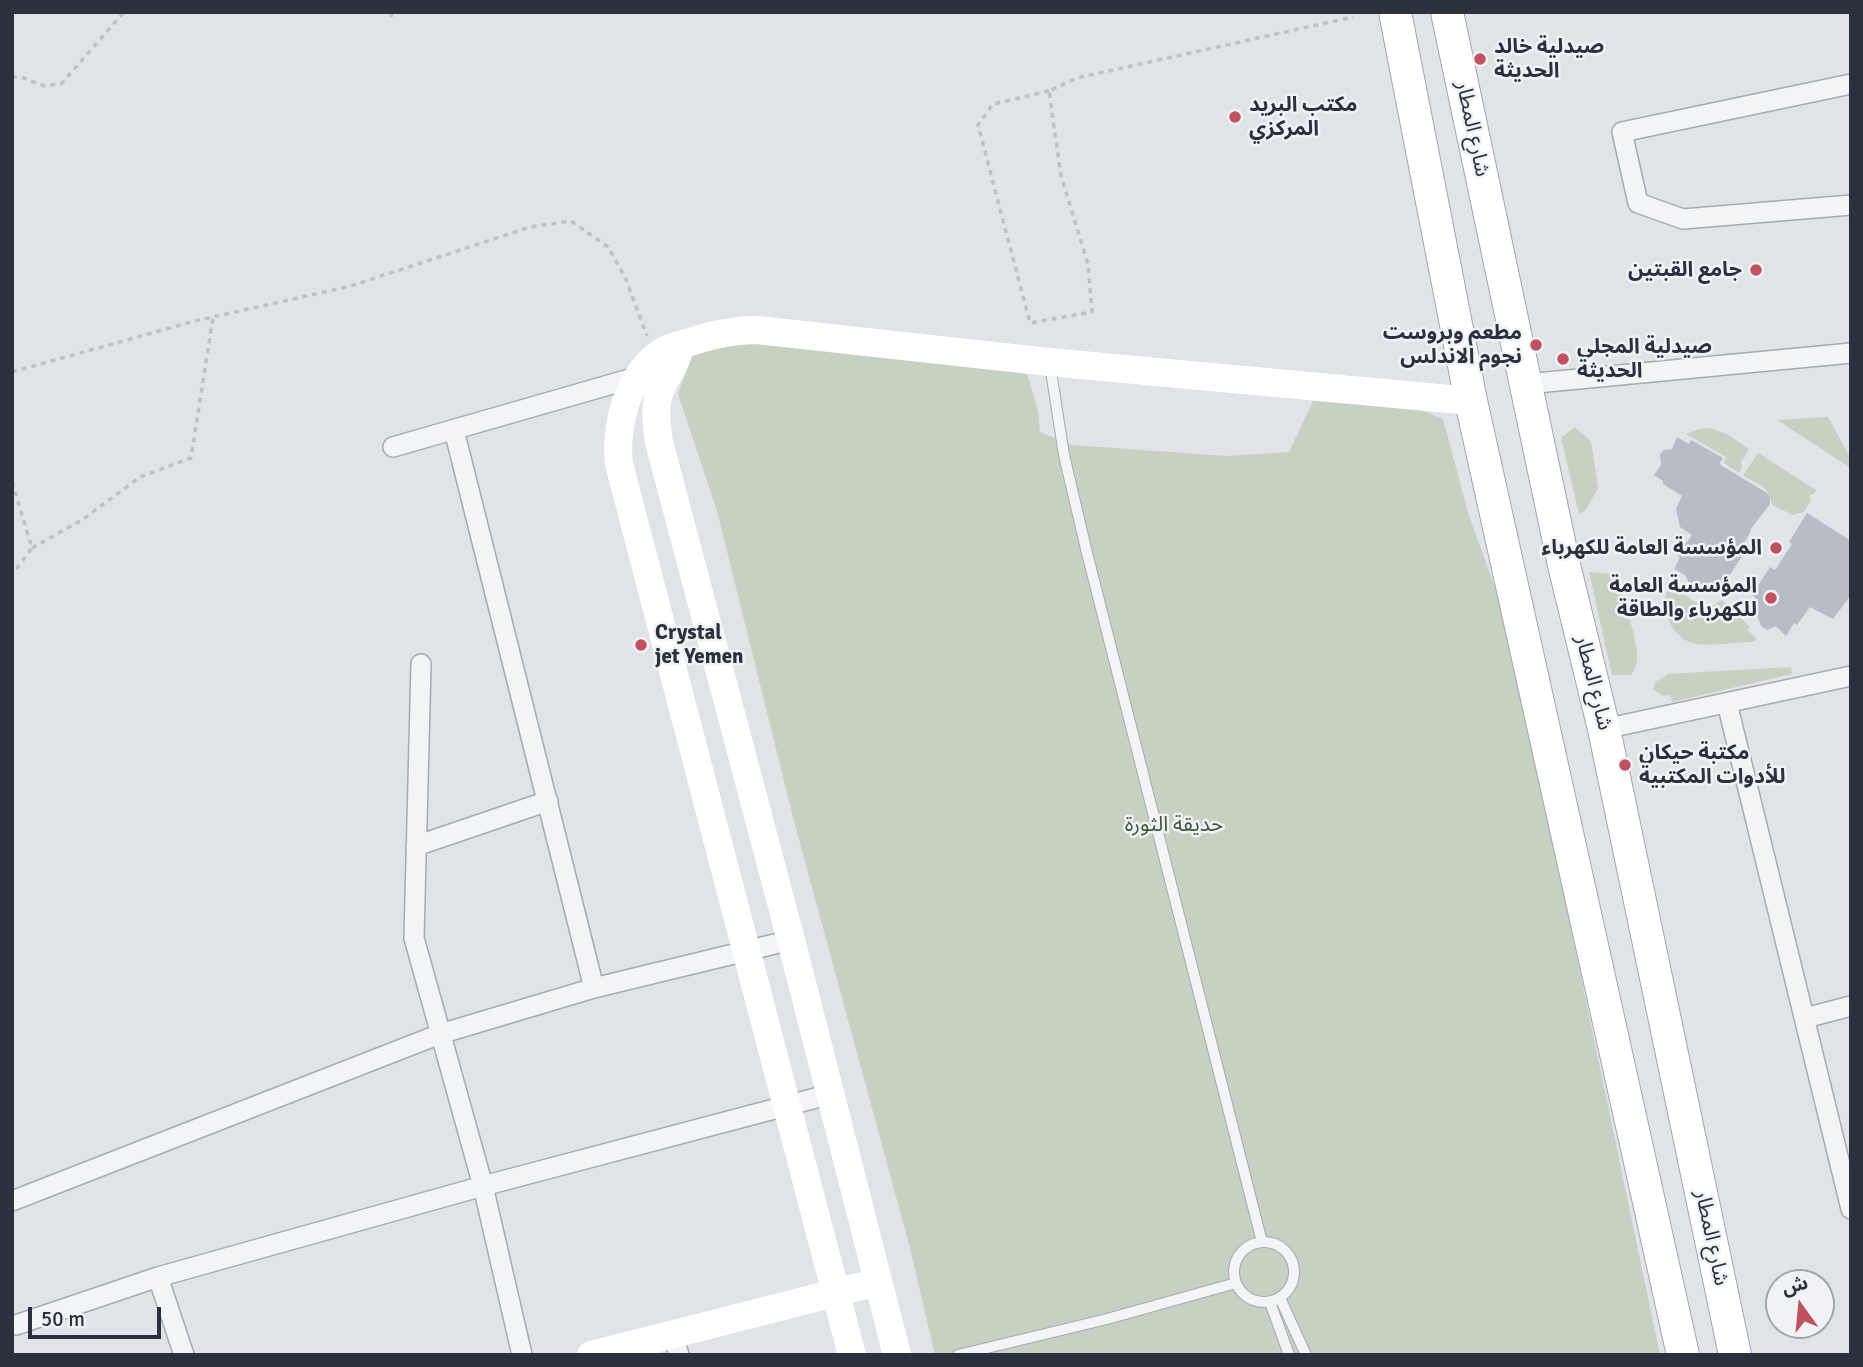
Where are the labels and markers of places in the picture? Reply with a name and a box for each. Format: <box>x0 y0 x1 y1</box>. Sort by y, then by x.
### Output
place label: صيدلية خالد الحديثة <box>1494 34 1604 84</box>
marker: صيدلية خالد الحديثة <box>1472 51 1488 67</box>
place label: مكتب البريد المركزي <box>1249 92 1357 142</box>
marker: مكتب البريد المركزي <box>1227 109 1243 125</box>
place label: جامع القبتين <box>1628 257 1742 283</box>
marker: جامع القبتين <box>1748 262 1764 278</box>
place label: مطعم وبروست نجوم الاندلس <box>1383 320 1522 370</box>
place label: صيدلية المجلي الحديثة <box>1577 334 1712 384</box>
marker: مطعم وبروست نجوم الاندلس <box>1528 337 1544 353</box>
marker: صيدلية المجلي الحديثة <box>1555 351 1571 367</box>
place label: المؤسسة العامة للكهرباء <box>1541 535 1762 561</box>
marker: المؤسسة العامة للكهرباء <box>1768 540 1784 556</box>
place label: المؤسسة العامة للكهرباء والطاقة <box>1609 573 1757 623</box>
marker: المؤسسة العامة للكهرباء والطاقة <box>1763 590 1779 606</box>
place label: Crystal jet Yemen <box>655 620 744 670</box>
marker: Crystal jet Yemen <box>633 637 649 653</box>
place label: مكتبة حيكان للأدوات المكتبية <box>1639 740 1785 790</box>
marker: مكتبة حيكان للأدوات المكتبية <box>1617 757 1633 773</box>

